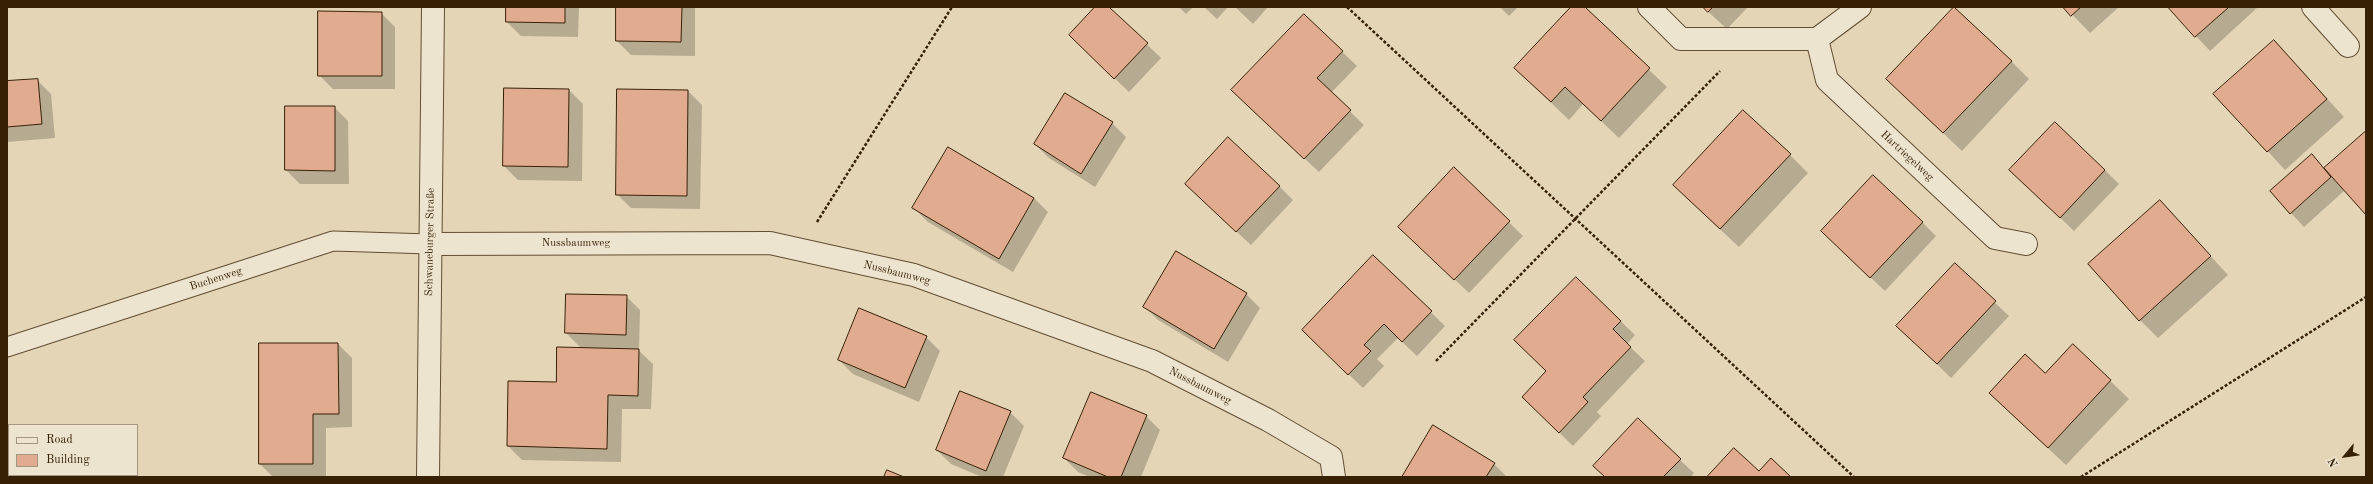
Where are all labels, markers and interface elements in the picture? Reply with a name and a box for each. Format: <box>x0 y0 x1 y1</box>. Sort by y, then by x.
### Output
street label: Hartriegelweg <box>1878 128 1936 184</box>
street label: Schwaneburger Straße <box>422 188 438 296</box>
street label: Nussbaumweg <box>542 236 610 250</box>
street label: Nussbaumweg <box>862 258 932 288</box>
street label: Buchenweg <box>188 264 244 294</box>
street label: Nussbaumweg <box>1166 365 1234 407</box>
legend <box>8 424 138 476</box>
text: Road <box>46 434 73 446</box>
north arrow <box>2325 436 2365 476</box>
text: Building <box>46 454 90 466</box>
text: N <box>2327 456 2341 468</box>

